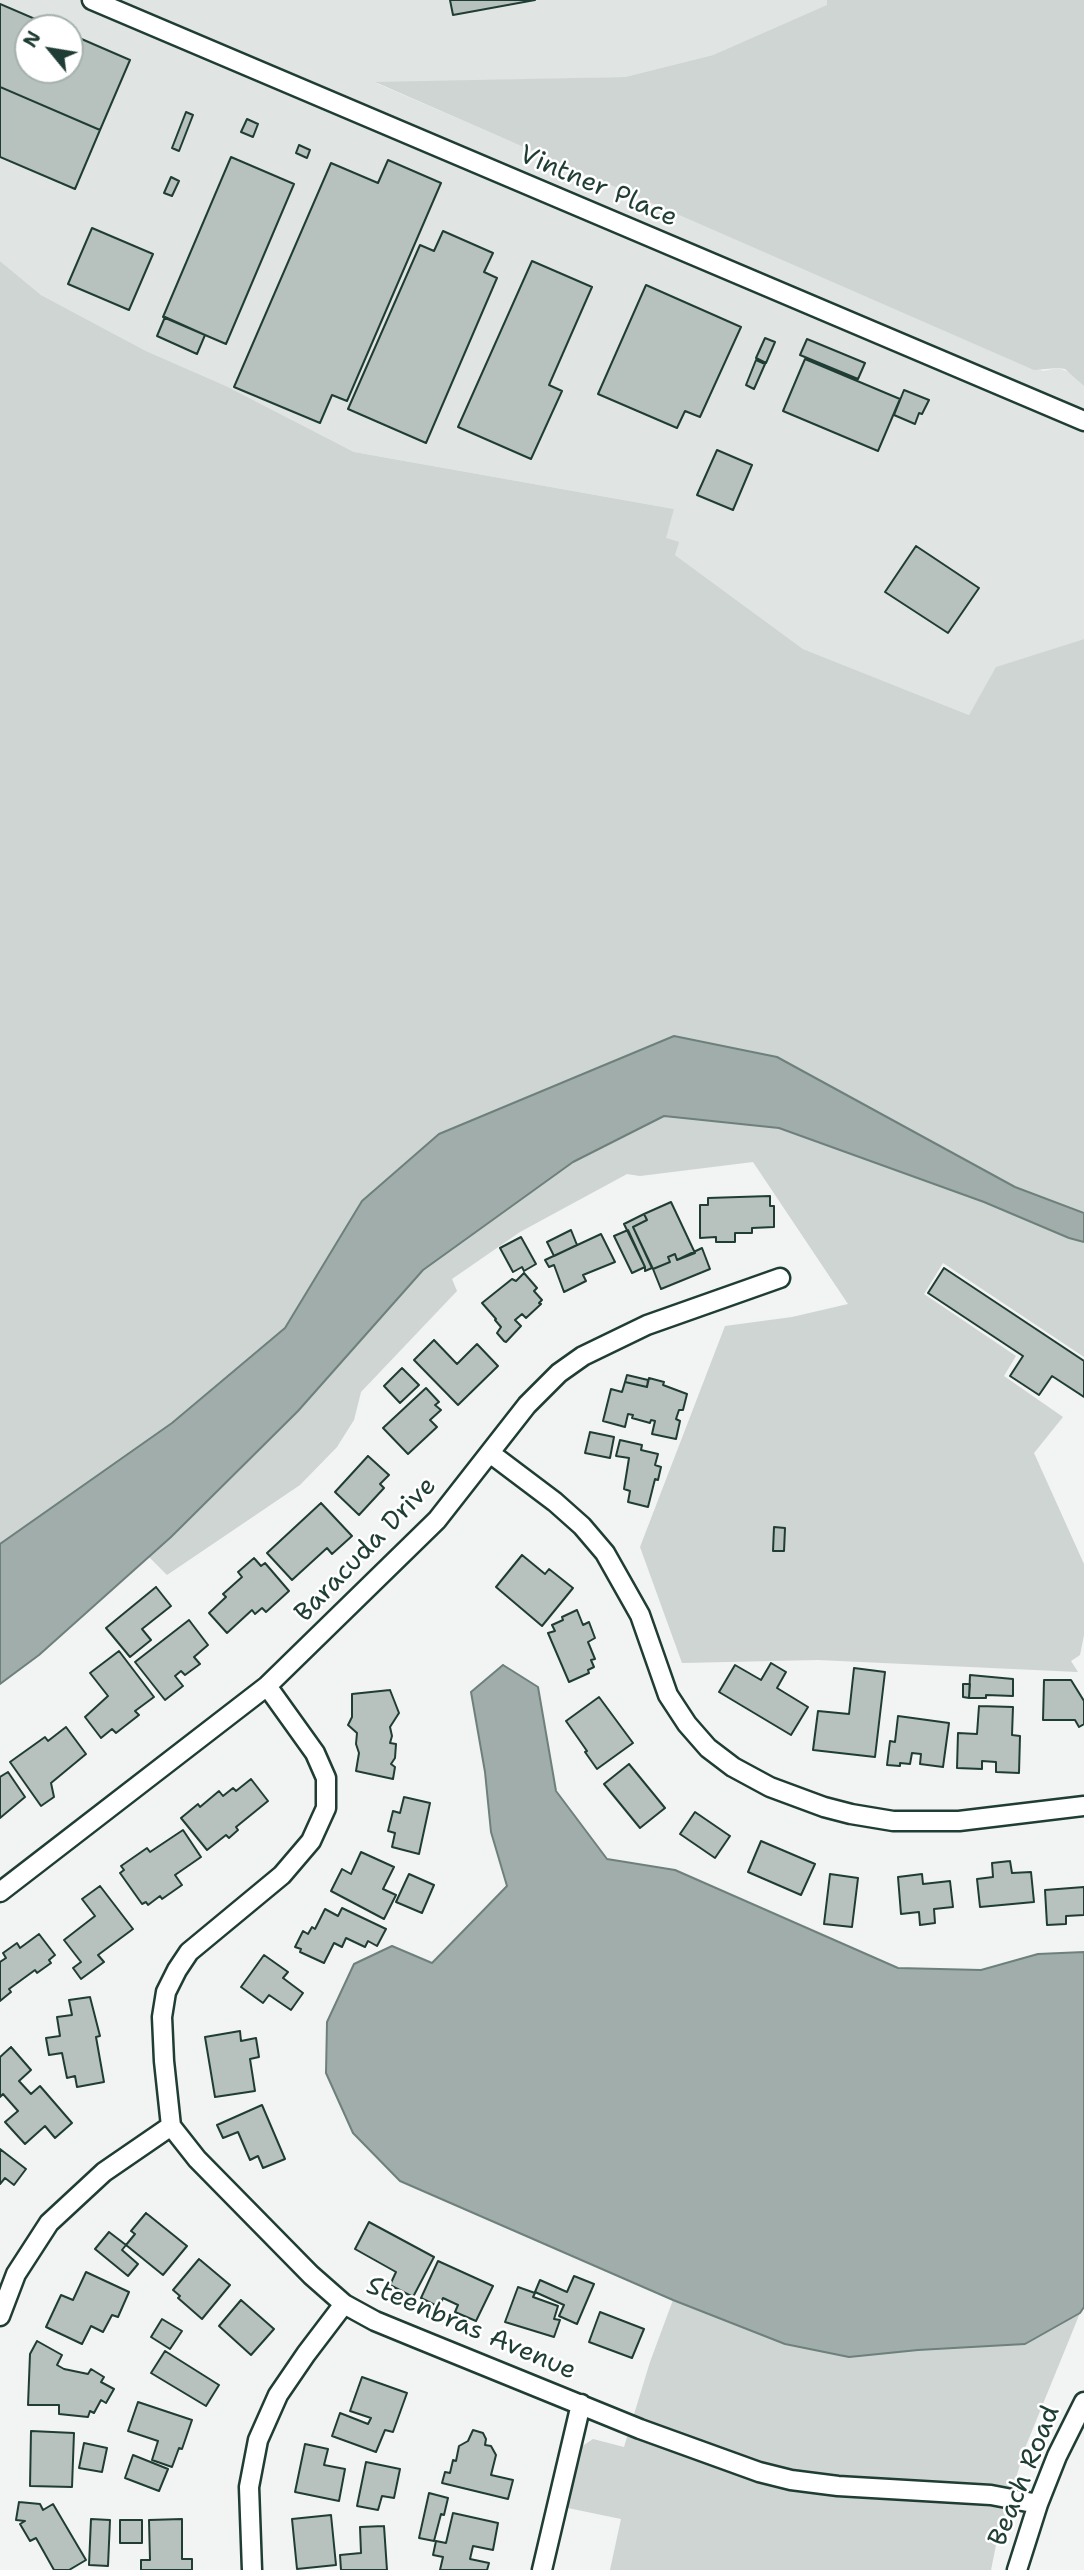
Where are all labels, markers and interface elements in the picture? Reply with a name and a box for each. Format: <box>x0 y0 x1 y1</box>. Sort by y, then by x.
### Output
north arrow <box>14 14 84 84</box>
text: N <box>18 26 47 52</box>
street label: Vintner Place <box>514 140 682 234</box>
street label: Baracuda Drive <box>289 1471 443 1629</box>
street label: Steenbras Avenue <box>361 2271 581 2387</box>
street label: Beach Road <box>983 2401 1067 2551</box>

